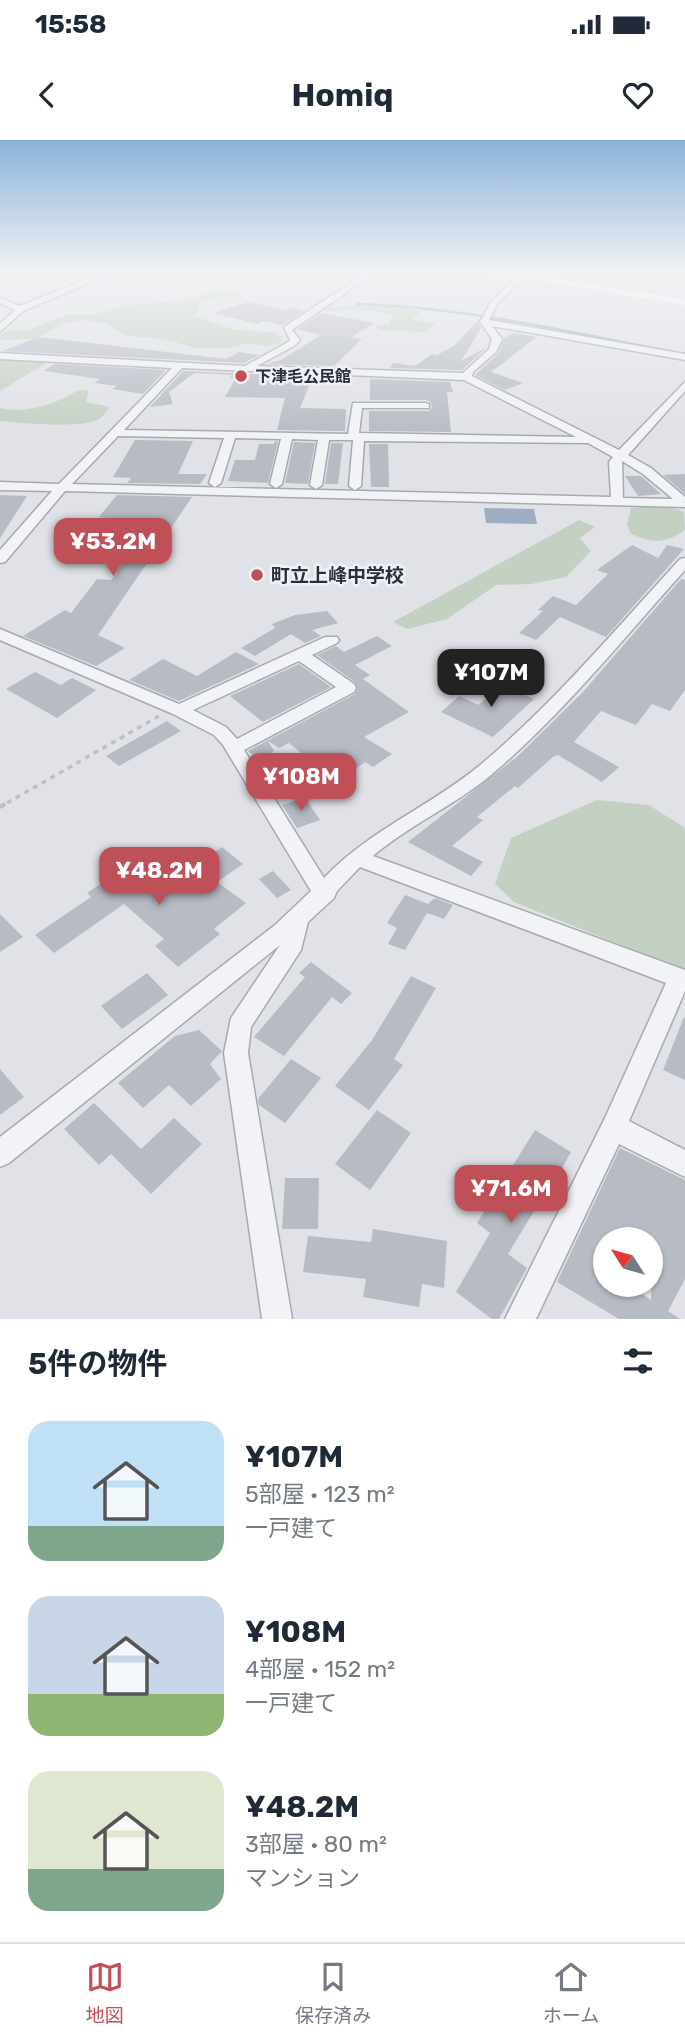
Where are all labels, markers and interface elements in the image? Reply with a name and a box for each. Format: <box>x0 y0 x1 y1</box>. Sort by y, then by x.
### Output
text: 15:58 <box>35 9 107 40</box>
icon: back <box>28 76 66 114</box>
text: Homiq <box>291 76 394 114</box>
icon: heart <box>619 76 657 114</box>
place label: 下津毛公民館 <box>255 367 351 386</box>
marker: 下津毛公民館 <box>233 368 249 384</box>
pin: ¥53.2M <box>56 518 170 578</box>
text: ¥53.2M <box>70 527 156 555</box>
place label: 町立上峰中学校 <box>271 564 404 587</box>
marker: 町立上峰中学校 <box>249 567 265 583</box>
pin: ¥107M <box>442 650 540 709</box>
text: ¥107M <box>453 658 529 686</box>
pin: ¥108M <box>252 754 350 813</box>
text: ¥108M <box>262 762 340 790</box>
pin: ¥48.2M <box>102 848 216 907</box>
text: ¥48.2M <box>115 856 203 884</box>
pin: ¥71.6M <box>454 1166 568 1225</box>
text: ¥71.6M <box>471 1174 551 1202</box>
north arrow <box>593 1227 663 1297</box>
map controls <box>593 1227 663 1297</box>
icon: filters <box>619 1342 657 1380</box>
text: 5件の物件 <box>28 1346 167 1382</box>
text: ¥107M <box>245 1439 343 1475</box>
icon: home <box>84 1449 168 1533</box>
text: 5部屋 · 123 m² <box>245 1480 395 1508</box>
text: 一戸建て <box>245 1514 337 1542</box>
text: ¥108M <box>245 1614 346 1650</box>
icon: home <box>84 1624 168 1708</box>
text: 4部屋 · 152 m² <box>245 1655 395 1683</box>
text: 一戸建て <box>245 1689 337 1717</box>
text: ¥48.2M <box>245 1789 359 1825</box>
icon: home <box>84 1799 168 1883</box>
text: 3部屋 · 80 m² <box>245 1830 387 1858</box>
text: マンション <box>245 1864 360 1892</box>
tab: 地図 <box>86 1958 124 2027</box>
tab: 保存済み <box>295 1958 371 2027</box>
tab: ホーム <box>543 1958 599 2027</box>

